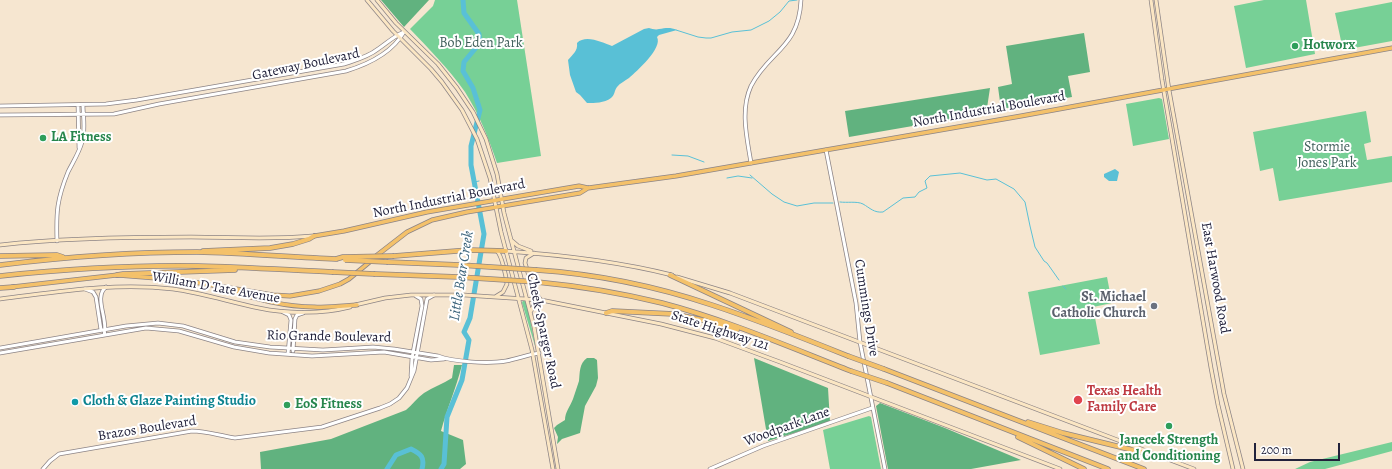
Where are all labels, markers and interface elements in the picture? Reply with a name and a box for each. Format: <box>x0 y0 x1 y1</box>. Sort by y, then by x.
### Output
park label: Bob Eden Park <box>439 36 523 52</box>
place label: Hotworx <box>1303 38 1355 54</box>
marker: Hotworx <box>1290 41 1300 51</box>
street label: Gateway Boulevard <box>251 45 361 85</box>
street label: North Industrial Boulevard <box>911 88 1067 132</box>
place label: LA Fitness <box>51 130 111 146</box>
marker: LA Fitness <box>38 133 48 143</box>
park label: Stormie Jones Park <box>1297 140 1357 172</box>
street label: North Industrial Boulevard <box>371 176 527 222</box>
street label: East Harwood Road <box>1197 221 1233 335</box>
water label: Little Bear Creek <box>446 230 478 322</box>
street label: Cummings Drive <box>850 258 882 358</box>
street label: William D Tate Avenue <box>151 268 281 308</box>
street label: Cheek-Sparger Road <box>523 272 563 390</box>
place label: St. Michael Catholic Church <box>1052 290 1146 322</box>
marker: St. Michael Catholic Church <box>1149 301 1159 311</box>
street label: State Highway 121 <box>669 307 771 355</box>
street label: Rio Grande Boulevard <box>266 328 392 346</box>
place label: Texas Health Family Care <box>1087 384 1162 416</box>
place label: Cloth & Glaze Painting Studio <box>83 394 256 410</box>
marker: Texas Health Family Care <box>1072 394 1084 406</box>
marker: Cloth & Glaze Painting Studio <box>70 397 80 407</box>
place label: EoS Fitness <box>295 397 362 413</box>
marker: EoS Fitness <box>282 400 292 410</box>
street label: Woodpark Lane <box>742 404 832 450</box>
street label: Brazos Boulevard <box>97 413 197 445</box>
marker: Janecek Strength and Conditioning <box>1164 421 1174 431</box>
place label: Janecek Strength and Conditioning <box>1118 433 1220 466</box>
scale bar <box>1256 435 1342 461</box>
text: 200 m <box>1261 442 1292 458</box>

